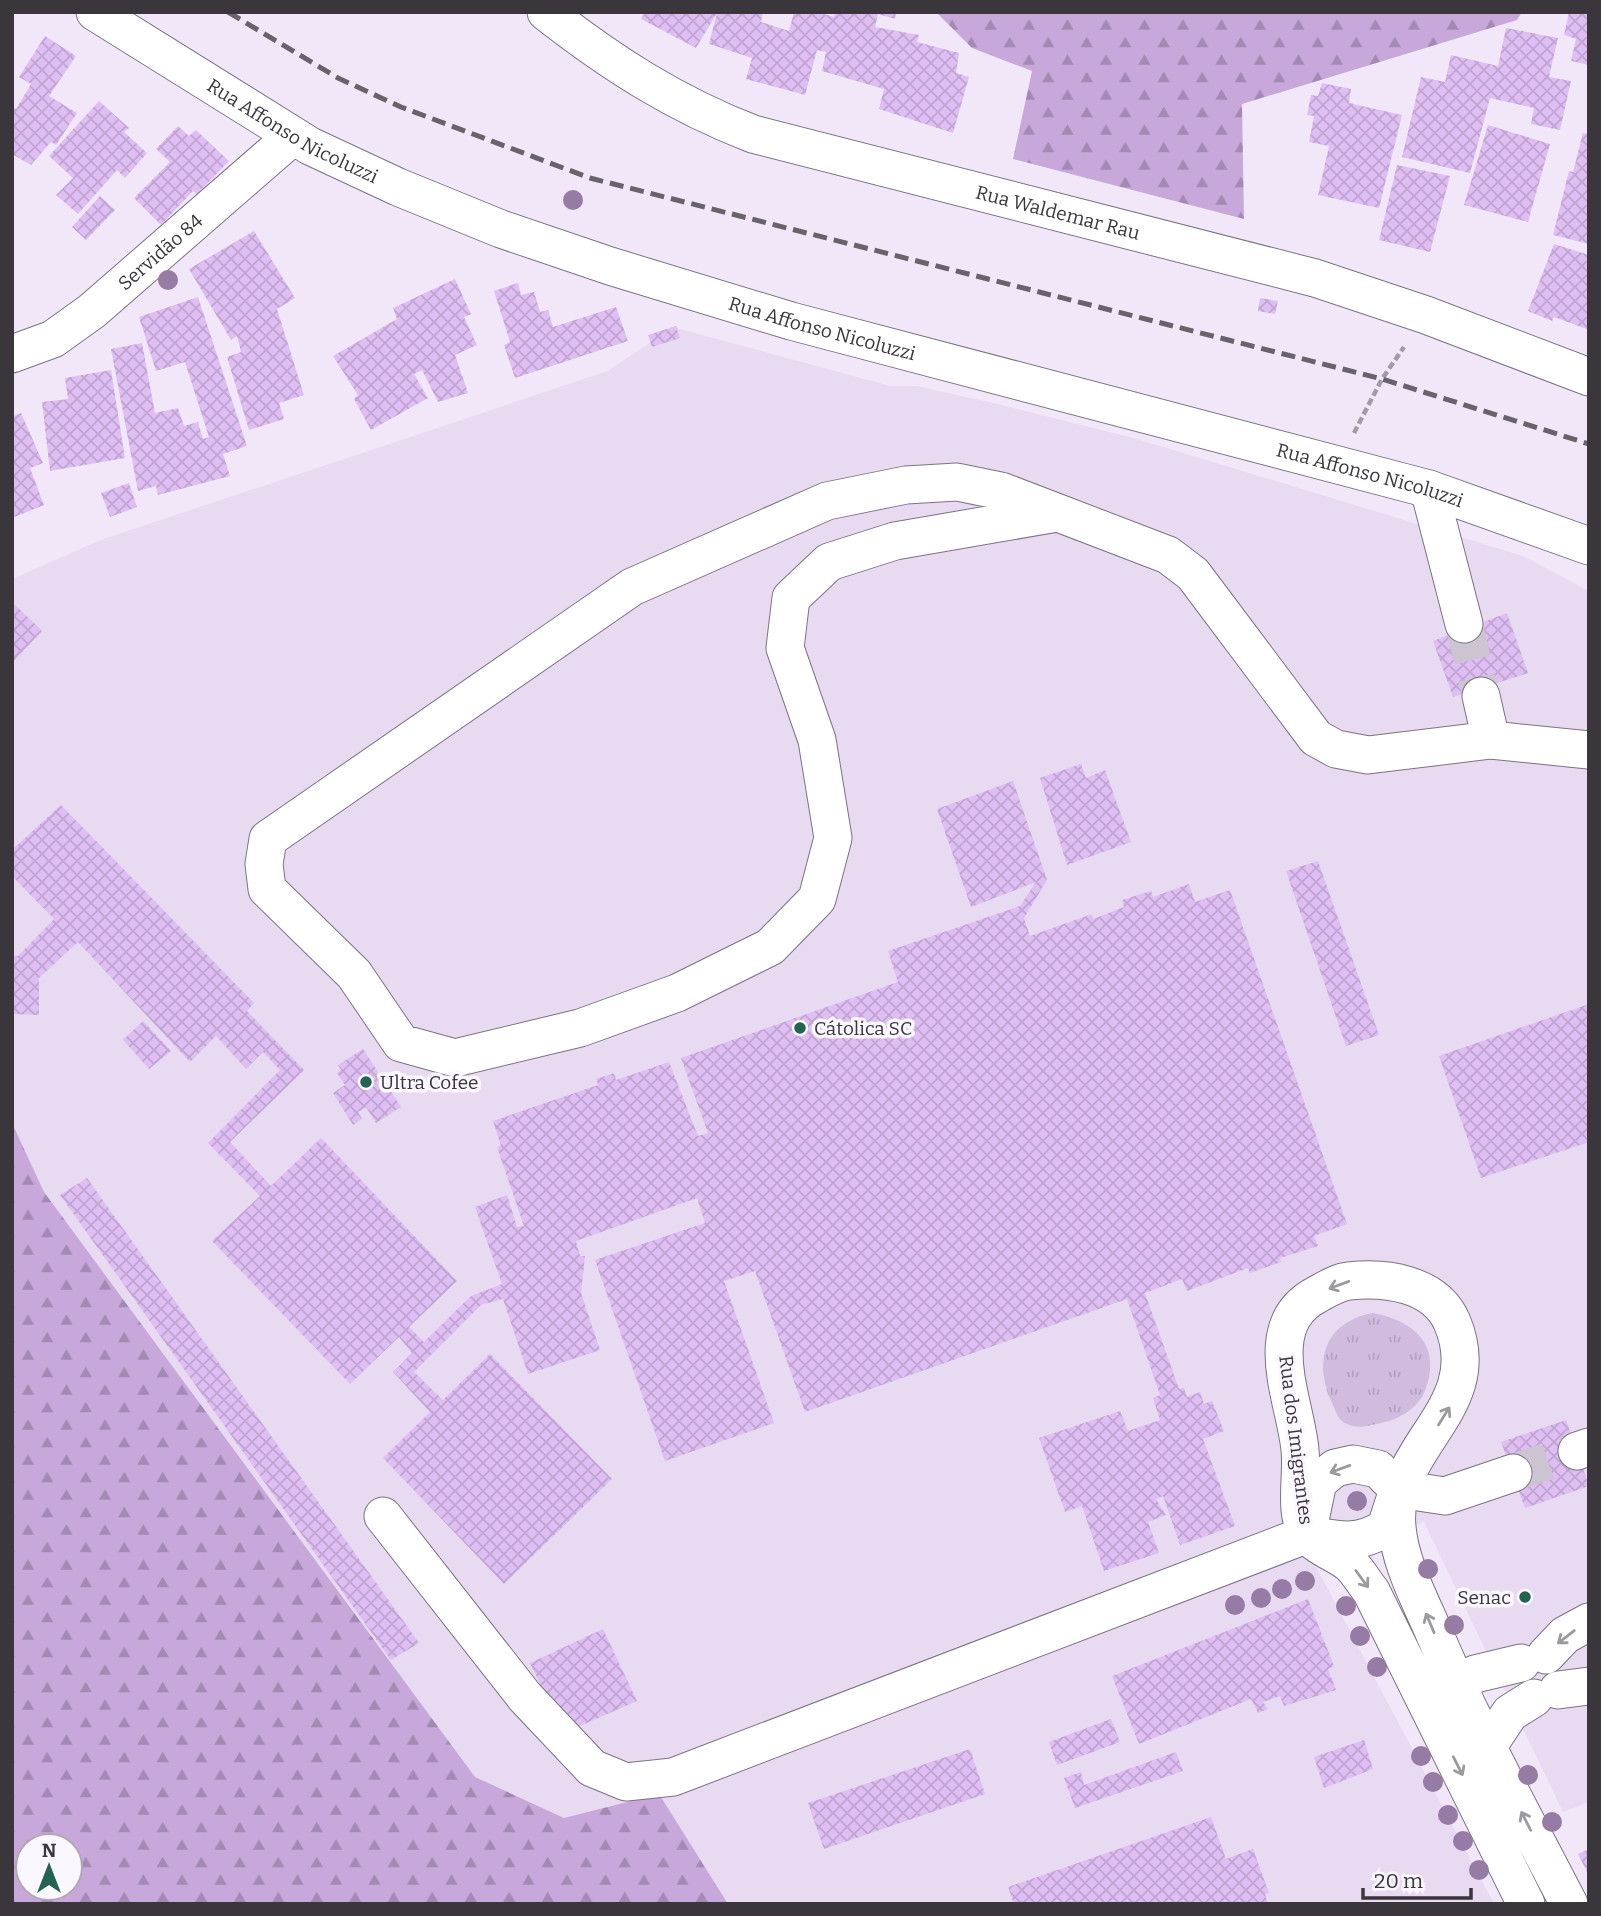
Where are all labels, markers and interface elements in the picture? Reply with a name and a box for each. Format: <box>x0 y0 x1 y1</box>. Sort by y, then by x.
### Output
street label: Rua Affonso Nicoluzzi <box>203 73 382 188</box>
street label: Rua Waldemar Rau <box>973 180 1143 244</box>
street label: Servidão 84 <box>113 209 207 295</box>
street label: Rua Affonso Nicoluzzi <box>726 291 919 365</box>
street label: Rua Affonso Nicoluzzi <box>1274 438 1467 512</box>
place label: Cátolica SC <box>814 1017 912 1040</box>
marker: Cátolica SC <box>792 1020 808 1036</box>
place label: Ultra Cofee <box>380 1071 479 1094</box>
marker: Ultra Cofee <box>358 1074 374 1090</box>
one-way arrow <box>1329 1279 1350 1292</box>
street label: Rua dos Imigrantes <box>1274 1354 1318 1526</box>
one-way arrow <box>1437 1406 1451 1426</box>
one-way arrow <box>1330 1464 1351 1476</box>
one-way arrow <box>1355 1569 1369 1588</box>
place label: Senac <box>1457 1586 1511 1609</box>
marker: Senac <box>1517 1589 1533 1605</box>
one-way arrow <box>1423 1613 1436 1635</box>
one-way arrow <box>1557 1630 1575 1645</box>
one-way arrow <box>1451 1755 1465 1776</box>
one-way arrow <box>1519 1811 1533 1832</box>
north arrow <box>14 1832 84 1902</box>
text: N <box>42 1839 57 1862</box>
scale bar <box>1363 1856 1472 1900</box>
text: 20 m <box>1374 1868 1423 1894</box>

